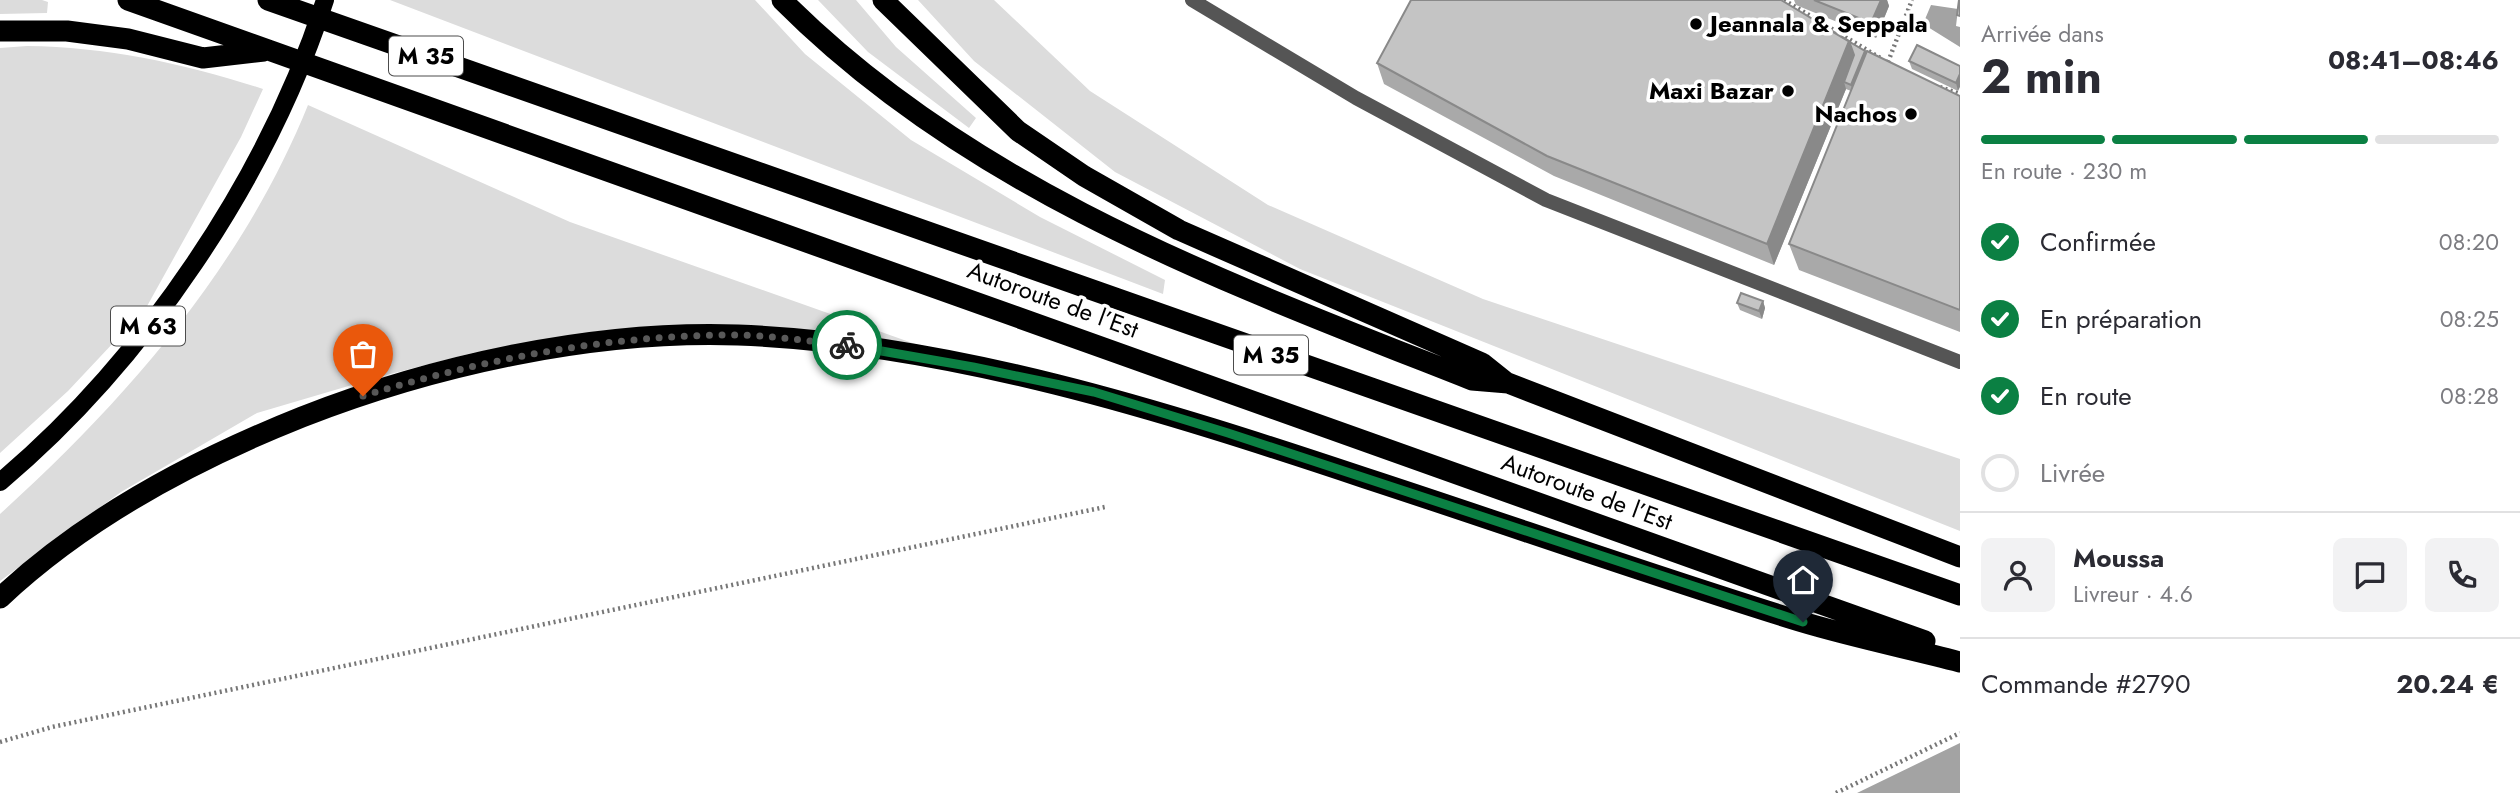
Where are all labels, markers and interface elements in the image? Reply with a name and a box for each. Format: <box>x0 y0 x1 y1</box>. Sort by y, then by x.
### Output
place label: Jeannala & Seppala <box>1706 6 1928 41</box>
marker: Jeannala & Seppala <box>1688 16 1704 32</box>
text: Arrivée dans <box>1981 17 2104 51</box>
road number: M 35 <box>389 36 463 76</box>
text: 08:41–08:46 <box>2328 41 2499 79</box>
text: 2 min <box>1981 44 2102 110</box>
place label: Maxi Bazar <box>1649 73 1774 108</box>
marker: Maxi Bazar <box>1780 83 1796 99</box>
place label: Nachos <box>1814 96 1897 131</box>
marker: Nachos <box>1903 106 1919 122</box>
text: En route · 230 m <box>1981 154 2147 188</box>
icon: check <box>1981 223 2019 261</box>
text: Confirmée <box>2040 223 2156 261</box>
text: 08:20 <box>2439 225 2499 259</box>
street label: Autoroute de l’Est <box>963 252 1144 347</box>
icon: check <box>1981 300 2019 338</box>
text: En préparation <box>2040 300 2202 338</box>
text: 08:25 <box>2440 302 2499 336</box>
road number: M 63 <box>111 306 185 346</box>
courier <box>812 310 882 380</box>
pin <box>333 324 393 396</box>
icon: bike <box>828 326 866 364</box>
icon: bag <box>344 335 382 373</box>
road number: M 35 <box>1234 336 1308 374</box>
icon: check <box>1981 377 2019 415</box>
text: En route <box>2040 377 2132 415</box>
text: 08:28 <box>2440 379 2499 413</box>
street label: Autoroute de l’Est <box>1497 444 1678 539</box>
text: Livrée <box>2040 454 2105 492</box>
button: person <box>1981 538 2055 612</box>
button: chat <box>2333 538 2407 612</box>
button: phone <box>2425 538 2499 612</box>
text: Moussa <box>2073 539 2164 577</box>
pin <box>1773 550 1833 622</box>
icon: home <box>1784 561 1822 599</box>
text: Livreur · 4.6 <box>2073 577 2193 611</box>
text: Commande #2790 <box>1981 665 2190 703</box>
text: 20.24 € <box>2396 665 2499 703</box>

